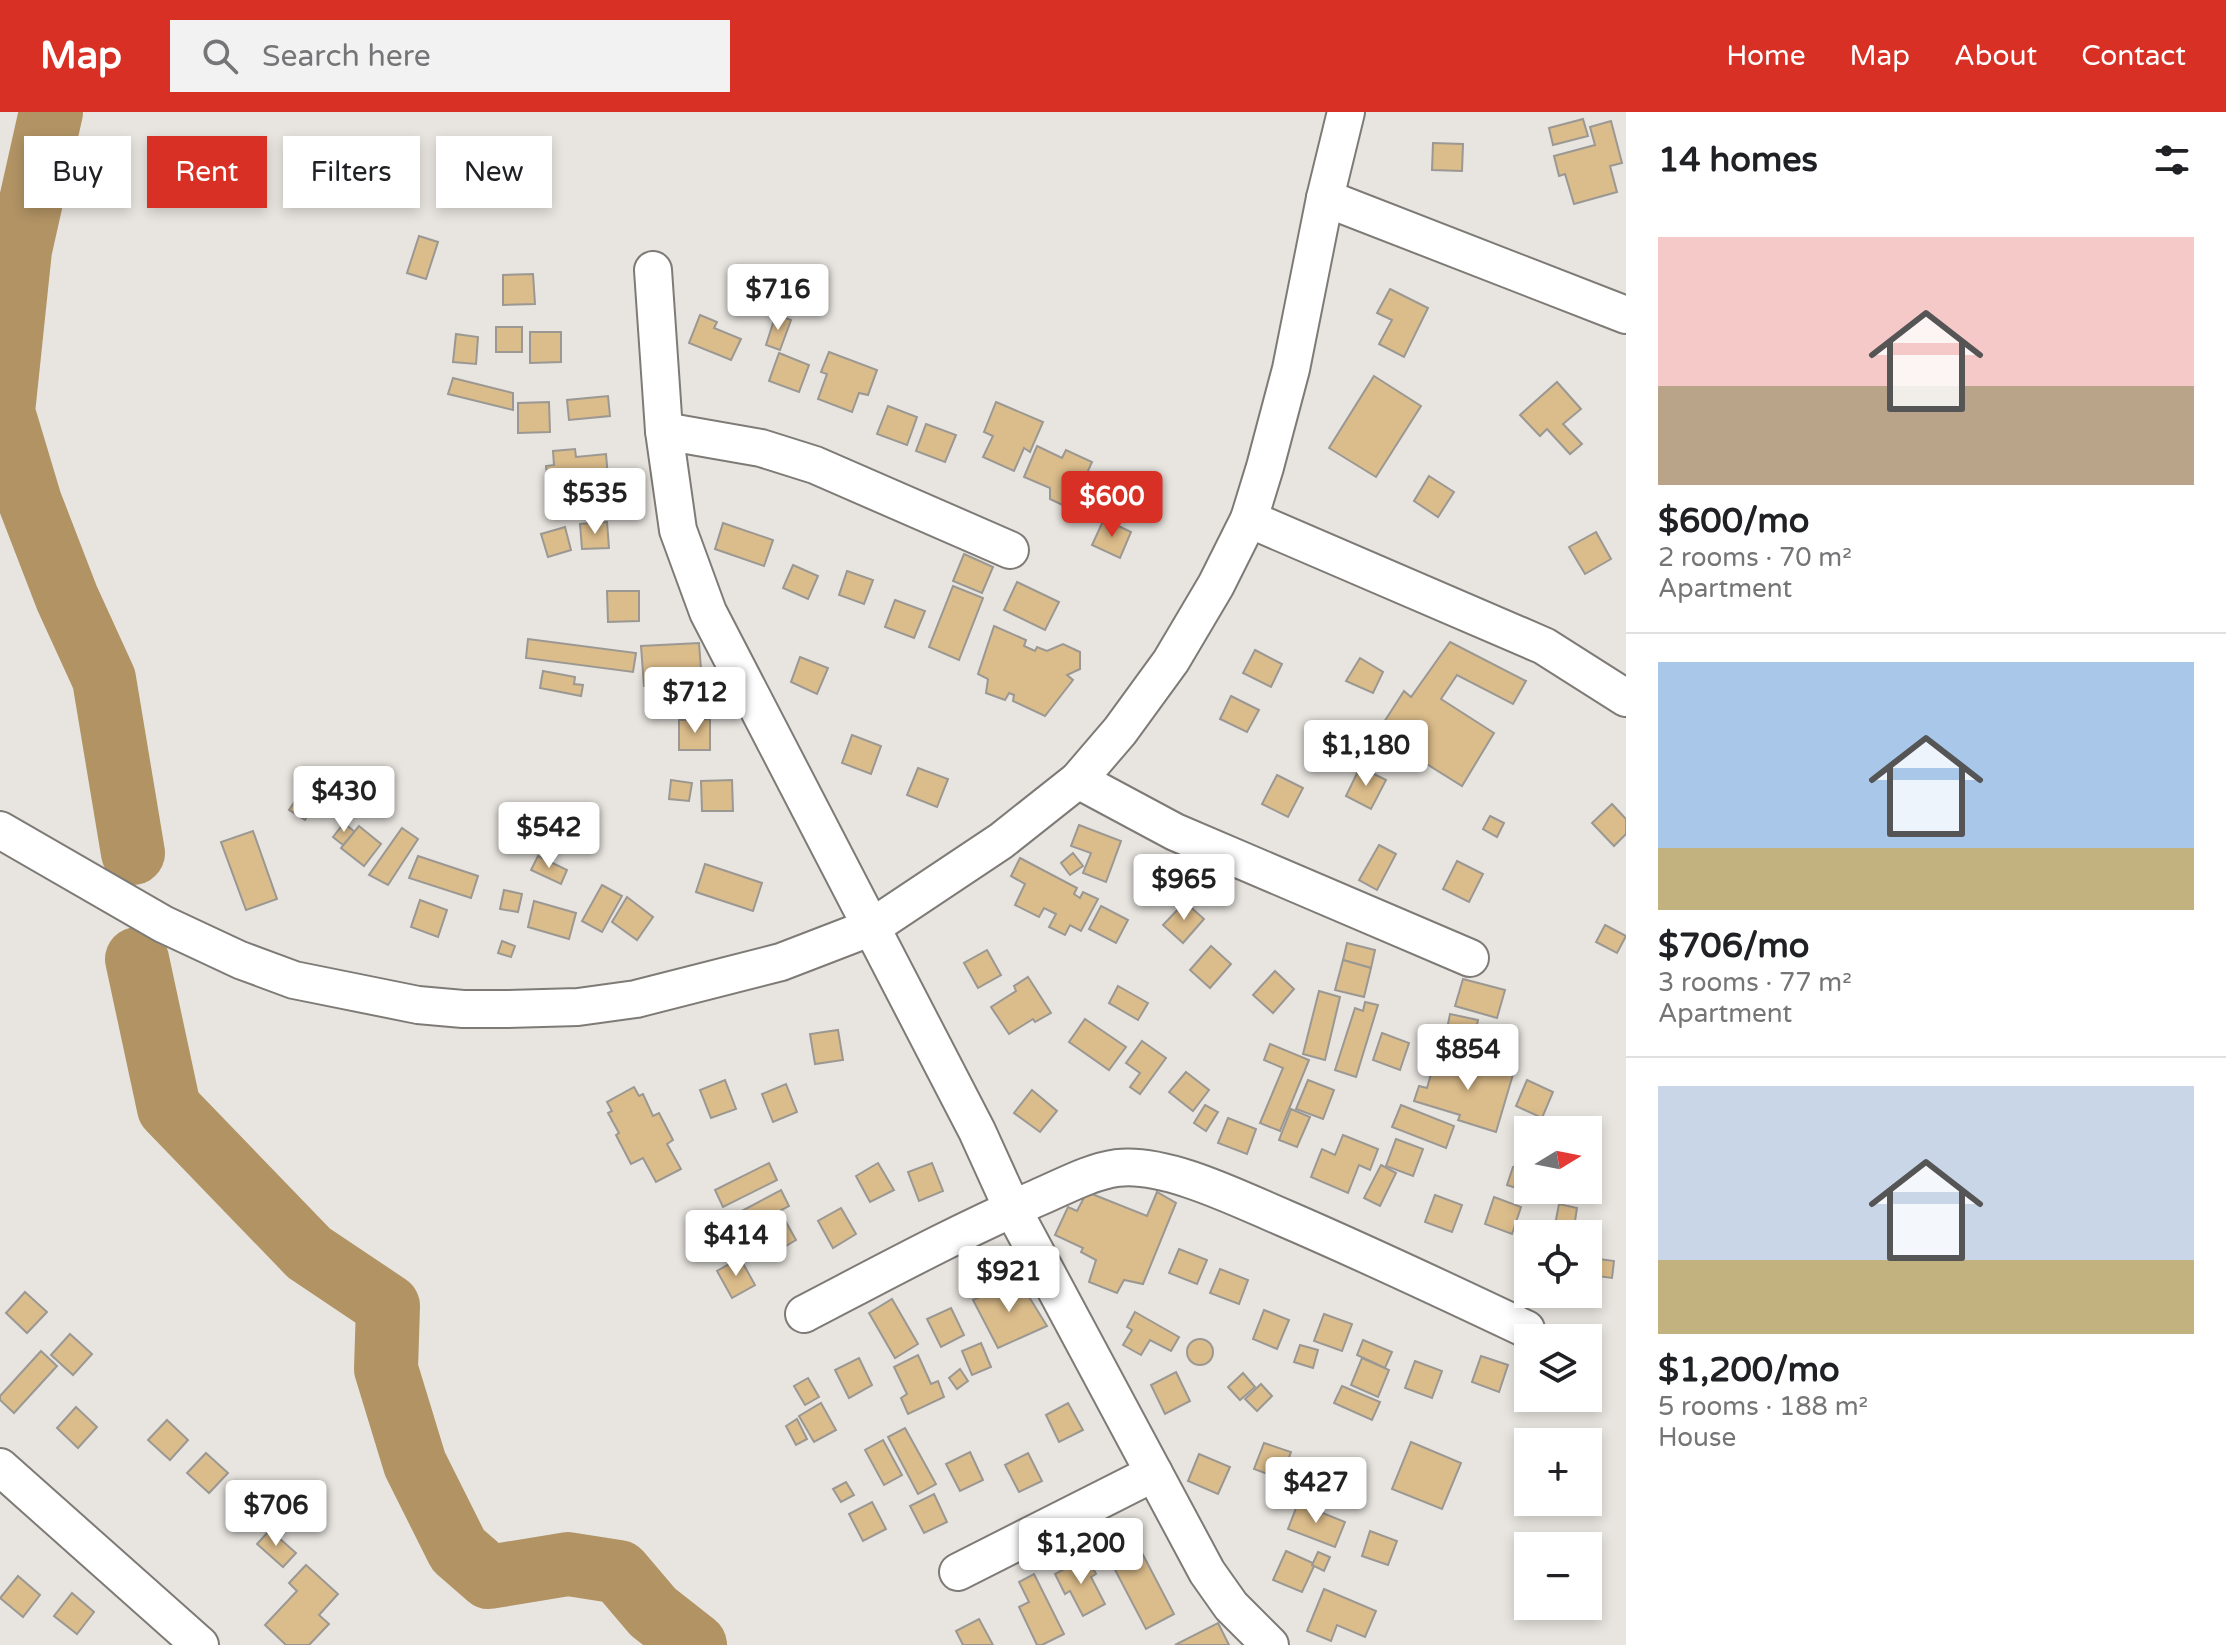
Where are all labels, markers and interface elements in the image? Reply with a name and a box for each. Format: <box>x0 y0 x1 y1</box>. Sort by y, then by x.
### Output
search box <box>170 20 730 92</box>
text: Map <box>40 33 122 79</box>
icon: search <box>198 34 242 78</box>
text: Search here <box>262 38 431 75</box>
text: Home <box>1726 39 1806 73</box>
text: Map <box>1850 39 1910 73</box>
text: About <box>1954 39 2037 73</box>
text: Contact <box>2081 39 2186 73</box>
chip: Buy <box>24 136 131 208</box>
chip: Rent <box>147 136 267 208</box>
chip: Filters <box>283 136 420 208</box>
chip: New <box>436 136 552 208</box>
icon: filters <box>2150 138 2194 182</box>
text: 14 homes <box>1658 140 1818 181</box>
pin: $716 <box>731 264 825 332</box>
text: $716 <box>745 274 811 305</box>
icon: home <box>1854 289 1998 433</box>
pin: $535 <box>548 468 642 536</box>
pin: $600 <box>1065 471 1159 539</box>
text: $535 <box>562 478 628 509</box>
text: $600 <box>1079 481 1145 512</box>
text: $600/mo <box>1658 501 1809 542</box>
text: 2 rooms · 70 m² <box>1658 542 1852 573</box>
text: Apartment <box>1658 573 1792 604</box>
pin: $712 <box>648 667 742 735</box>
text: $712 <box>662 677 728 708</box>
icon: home <box>1854 714 1998 858</box>
pin: $1,180 <box>1301 720 1431 788</box>
text: $1,180 <box>1322 730 1410 761</box>
pin: $430 <box>297 766 391 834</box>
text: $430 <box>311 776 377 807</box>
pin: $542 <box>502 802 596 870</box>
text: $542 <box>516 812 582 843</box>
pin: $965 <box>1137 854 1231 922</box>
text: $965 <box>1151 864 1217 895</box>
text: $706/mo <box>1658 926 1809 967</box>
text: 3 rooms · 77 m² <box>1658 967 1852 998</box>
text: Apartment <box>1658 998 1792 1029</box>
pin: $854 <box>1421 1024 1515 1092</box>
text: $854 <box>1435 1034 1501 1065</box>
north arrow <box>1514 1116 1602 1204</box>
map controls <box>1514 1116 1602 1620</box>
icon: home <box>1854 1138 1998 1282</box>
pin: $414 <box>689 1210 783 1278</box>
text: $414 <box>703 1220 769 1251</box>
button: locate <box>1514 1220 1602 1308</box>
pin: $921 <box>962 1246 1056 1314</box>
text: $921 <box>976 1256 1042 1287</box>
button: layers <box>1514 1324 1602 1412</box>
text: $1,200/mo <box>1658 1350 1840 1391</box>
text: 5 rooms · 188 m² <box>1658 1391 1868 1422</box>
text: House <box>1658 1422 1736 1453</box>
button: + <box>1514 1428 1602 1516</box>
pin: $427 <box>1269 1457 1363 1525</box>
text: $427 <box>1283 1467 1349 1498</box>
pin: $706 <box>229 1480 323 1548</box>
text: $706 <box>243 1490 309 1521</box>
pin: $1,200 <box>1016 1518 1146 1586</box>
text: $1,200 <box>1037 1528 1125 1559</box>
button: − <box>1514 1532 1602 1620</box>

